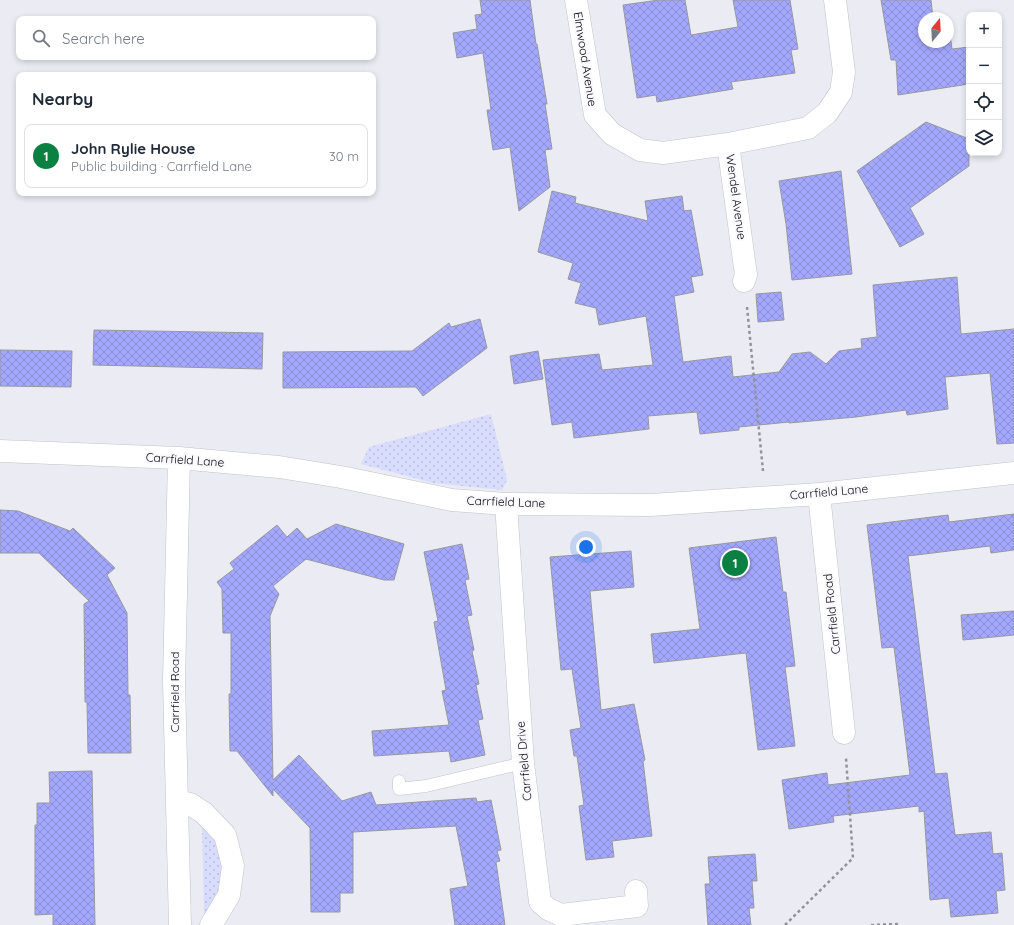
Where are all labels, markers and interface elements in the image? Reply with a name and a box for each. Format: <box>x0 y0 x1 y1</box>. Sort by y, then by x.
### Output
street label: Elmwood Avenue <box>571 11 600 108</box>
north arrow <box>918 12 954 48</box>
map controls <box>966 12 1002 156</box>
button: + <box>966 12 1002 48</box>
search box <box>16 16 376 60</box>
icon: search <box>30 27 52 49</box>
text: Search here <box>62 29 145 48</box>
button: − <box>966 48 1002 84</box>
button: locate <box>966 84 1002 120</box>
text: Nearby <box>32 88 93 109</box>
button: layers <box>966 120 1002 156</box>
text: John Rylie House <box>71 139 195 158</box>
text: 1 <box>43 148 49 164</box>
text: 30 m <box>329 148 359 164</box>
street label: Wendel Avenue <box>723 153 750 241</box>
text: Public building · Carrfield Lane <box>71 158 252 174</box>
street label: Carrfield Lane <box>145 449 225 470</box>
street label: Carrfield Lane <box>789 481 869 502</box>
street label: Carrfield Lane <box>466 493 546 510</box>
your location <box>576 537 596 557</box>
pin: 1 <box>722 548 748 578</box>
street label: Carrfield Road <box>820 573 843 655</box>
street label: Carrfield Road <box>167 652 182 732</box>
street label: Carrfield Drive <box>513 720 534 802</box>

